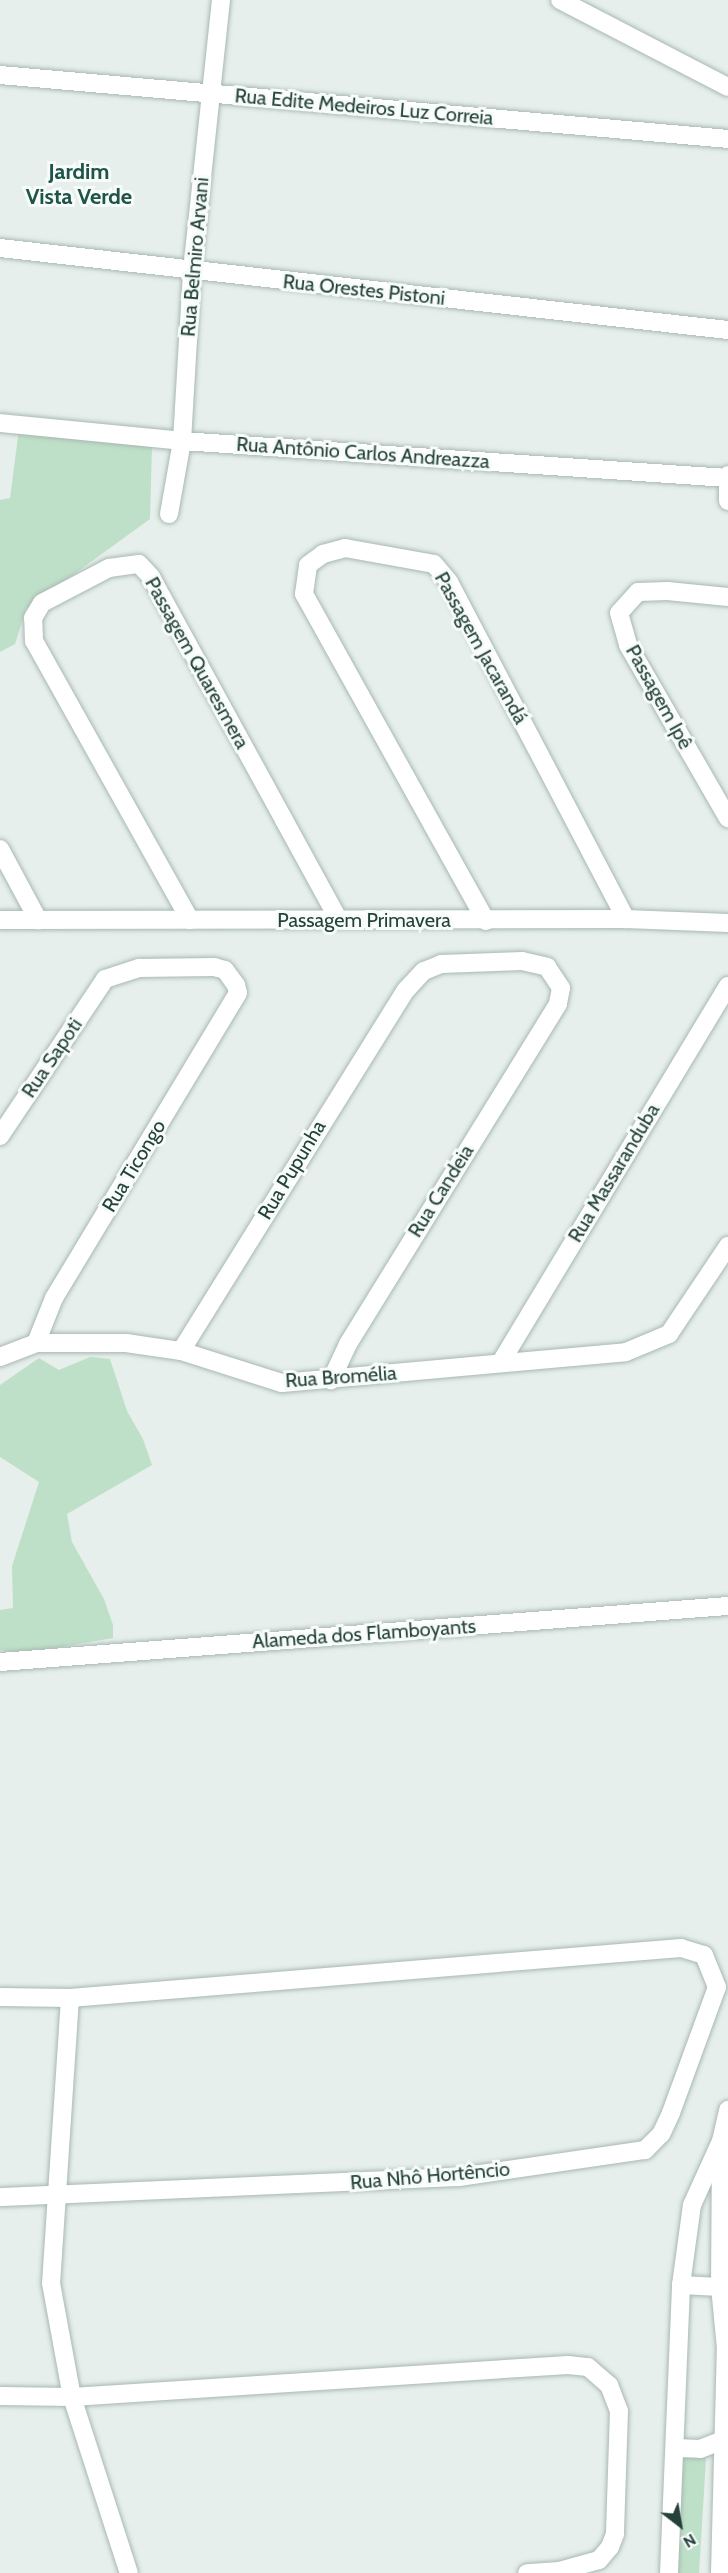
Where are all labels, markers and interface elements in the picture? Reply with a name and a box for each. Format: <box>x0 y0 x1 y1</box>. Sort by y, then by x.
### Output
street label: Rua Edite Medeiros Luz Correia <box>234 84 494 130</box>
district label: Jardim Vista Verde <box>26 158 132 210</box>
street label: Rua Belmiro Arvani <box>176 176 214 338</box>
street label: Rua Orestes Pistoni <box>282 270 446 310</box>
street label: Rua Antônio Carlos Andreazza <box>236 432 490 474</box>
street label: Passagem Jacarandá <box>429 568 533 728</box>
street label: Passagem Quaresmera <box>140 573 254 753</box>
street label: Passagem Ipê <box>621 641 697 753</box>
street label: Passagem Primavera <box>277 908 451 932</box>
street label: Rua Sapoti <box>17 1014 87 1102</box>
street label: Rua Massaranduba <box>563 1099 665 1247</box>
street label: Rua Ticongo <box>97 1116 171 1216</box>
street label: Rua Pupunha <box>253 1116 331 1224</box>
street label: Rua Candeia <box>403 1140 479 1242</box>
street label: Rua Bromélia <box>284 1361 398 1393</box>
street label: Alameda dos Flamboyants <box>251 1614 477 1654</box>
street label: Rua Nhô Hortêncio <box>349 2157 511 2195</box>
north arrow <box>650 2495 710 2555</box>
text: N <box>680 2530 699 2552</box>

